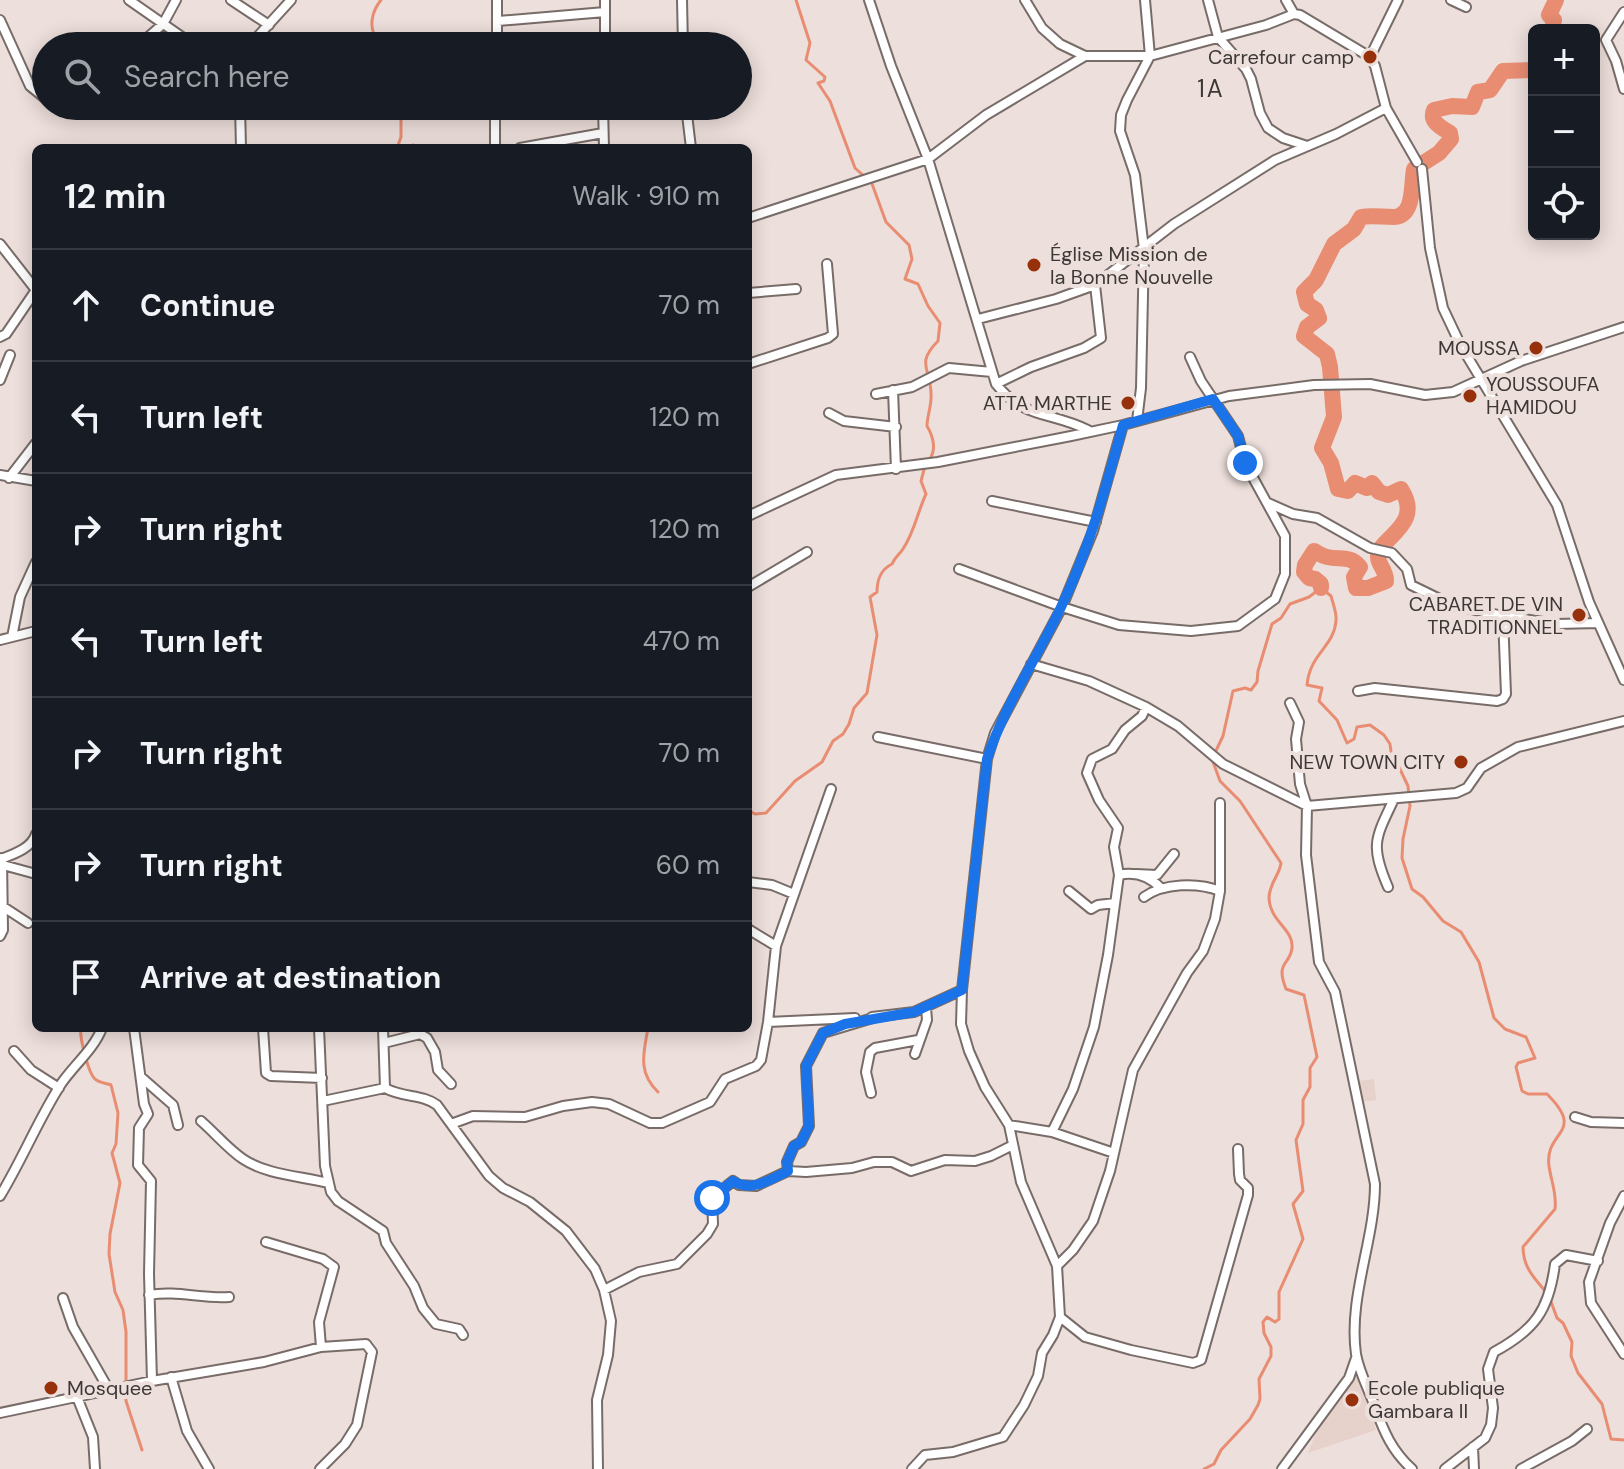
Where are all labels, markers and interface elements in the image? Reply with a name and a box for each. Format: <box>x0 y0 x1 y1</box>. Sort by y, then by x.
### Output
map controls <box>1528 24 1600 240</box>
button: + <box>1528 24 1600 96</box>
search box <box>32 32 752 120</box>
place label: Carrefour camp <box>1208 44 1354 70</box>
marker: Carrefour camp <box>1361 48 1379 66</box>
icon: search <box>60 54 104 98</box>
text: Search here <box>124 57 290 96</box>
district label: 1A <box>1197 73 1225 104</box>
button: − <box>1528 96 1600 168</box>
button: locate <box>1528 168 1600 240</box>
text: 12 min <box>64 174 166 219</box>
text: Walk · 910 m <box>572 179 720 213</box>
place label: Église Mission de la Bonne Nouvelle <box>1050 241 1213 290</box>
marker: Église Mission de la Bonne Nouvelle <box>1025 256 1043 274</box>
icon: ahead <box>64 283 108 327</box>
text: Continue <box>140 286 275 325</box>
text: 70 m <box>659 288 720 322</box>
place label: MOUSSA <box>1438 335 1520 361</box>
marker: MOUSSA <box>1527 339 1545 357</box>
place label: YOUSSOUFA HAMIDOU <box>1486 371 1600 420</box>
marker: YOUSSOUFA HAMIDOU <box>1461 387 1479 405</box>
place label: ATTA MARTHE <box>983 390 1112 416</box>
marker: ATTA MARTHE <box>1119 394 1137 412</box>
icon: left <box>64 395 108 439</box>
text: Turn left <box>140 398 263 437</box>
text: 120 m <box>649 400 720 434</box>
route end <box>1227 445 1263 481</box>
icon: right <box>64 507 108 551</box>
text: Turn right <box>140 510 283 549</box>
text: 120 m <box>649 512 720 546</box>
place label: CABARET DE VIN TRADITIONNEL <box>1409 591 1563 640</box>
marker: CABARET DE VIN TRADITIONNEL <box>1570 606 1588 624</box>
icon: left <box>64 619 108 663</box>
text: Turn left <box>140 622 263 661</box>
text: 470 m <box>643 624 720 658</box>
icon: right <box>64 731 108 775</box>
text: Turn right <box>140 734 283 773</box>
text: 70 m <box>659 736 720 770</box>
place label: NEW TOWN CITY <box>1289 749 1445 775</box>
marker: NEW TOWN CITY <box>1452 753 1470 771</box>
icon: right <box>64 843 108 887</box>
text: Turn right <box>140 846 283 885</box>
text: 60 m <box>656 848 720 882</box>
icon: arrive <box>64 955 108 999</box>
text: Arrive at destination <box>140 958 441 997</box>
route start <box>694 1180 730 1216</box>
place label: Mosquee <box>67 1375 152 1401</box>
place label: Ecole publique Gambara II <box>1368 1375 1505 1424</box>
marker: Mosquee <box>42 1379 60 1397</box>
marker: Ecole publique Gambara II <box>1343 1391 1361 1409</box>

